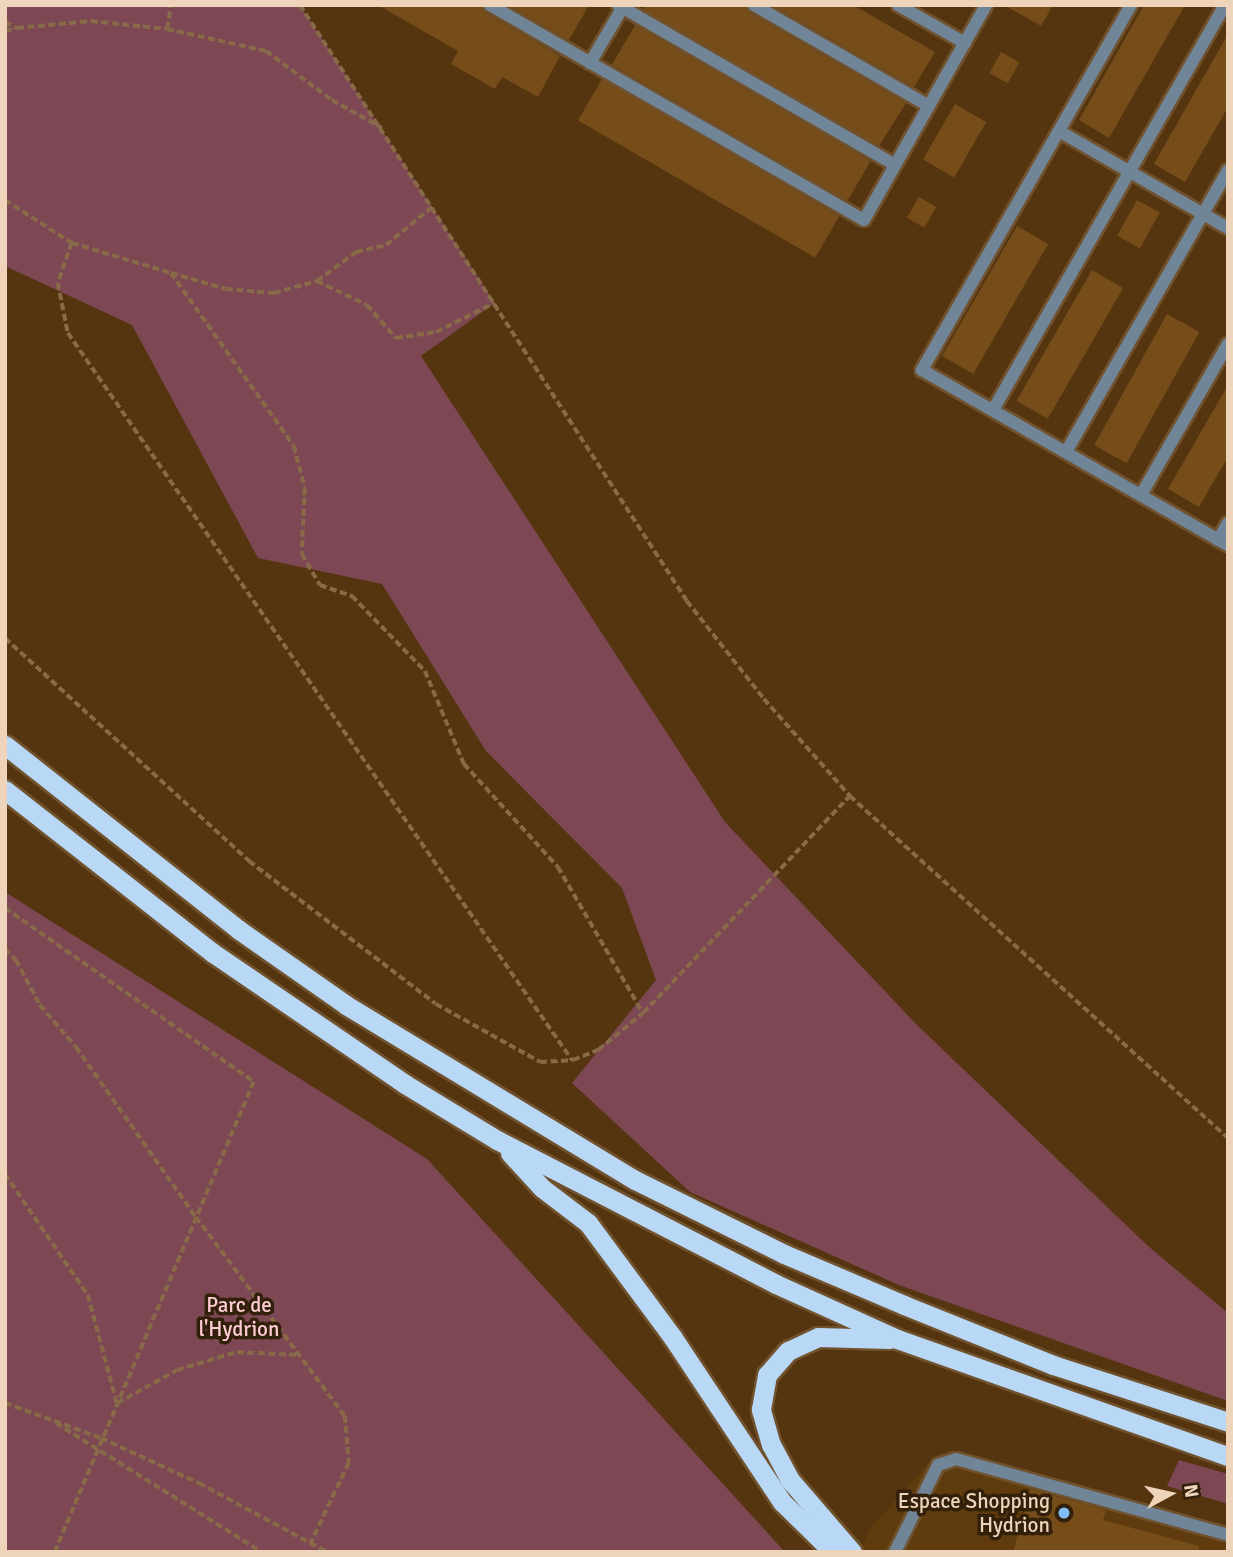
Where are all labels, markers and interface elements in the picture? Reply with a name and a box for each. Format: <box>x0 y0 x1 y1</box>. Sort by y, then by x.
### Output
park label: Parc de l'Hydrion <box>199 1292 279 1342</box>
north arrow <box>1135 1459 1205 1529</box>
text: N <box>1178 1483 1204 1499</box>
place label: Espace Shopping Hydrion <box>898 1488 1050 1538</box>
marker: Espace Shopping Hydrion <box>1056 1505 1072 1521</box>

